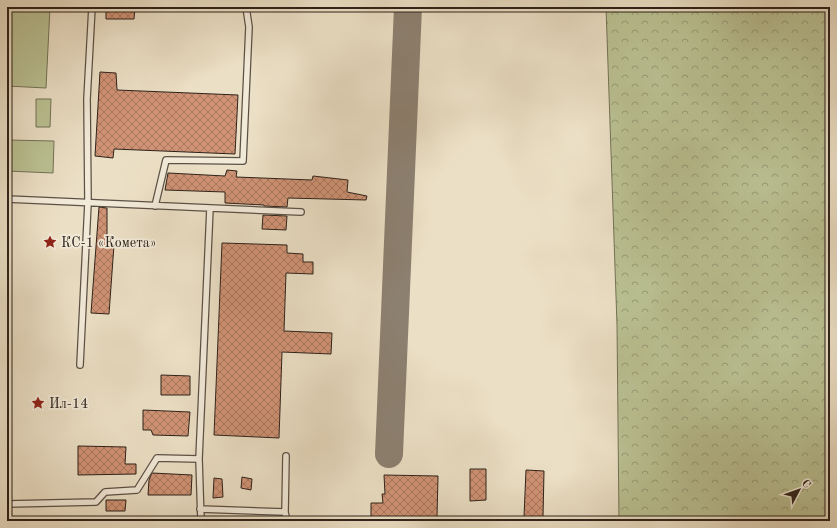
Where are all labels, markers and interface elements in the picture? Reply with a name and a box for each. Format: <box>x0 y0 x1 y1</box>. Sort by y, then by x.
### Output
place icon: КС-1 «Комета» <box>42 234 58 250</box>
place label: КС-1 «Комета» <box>61 236 156 250</box>
place icon: Ил-14 <box>30 395 46 411</box>
place label: Ил-14 <box>49 397 88 411</box>
north arrow <box>779 470 819 510</box>
text: С <box>799 478 812 491</box>

